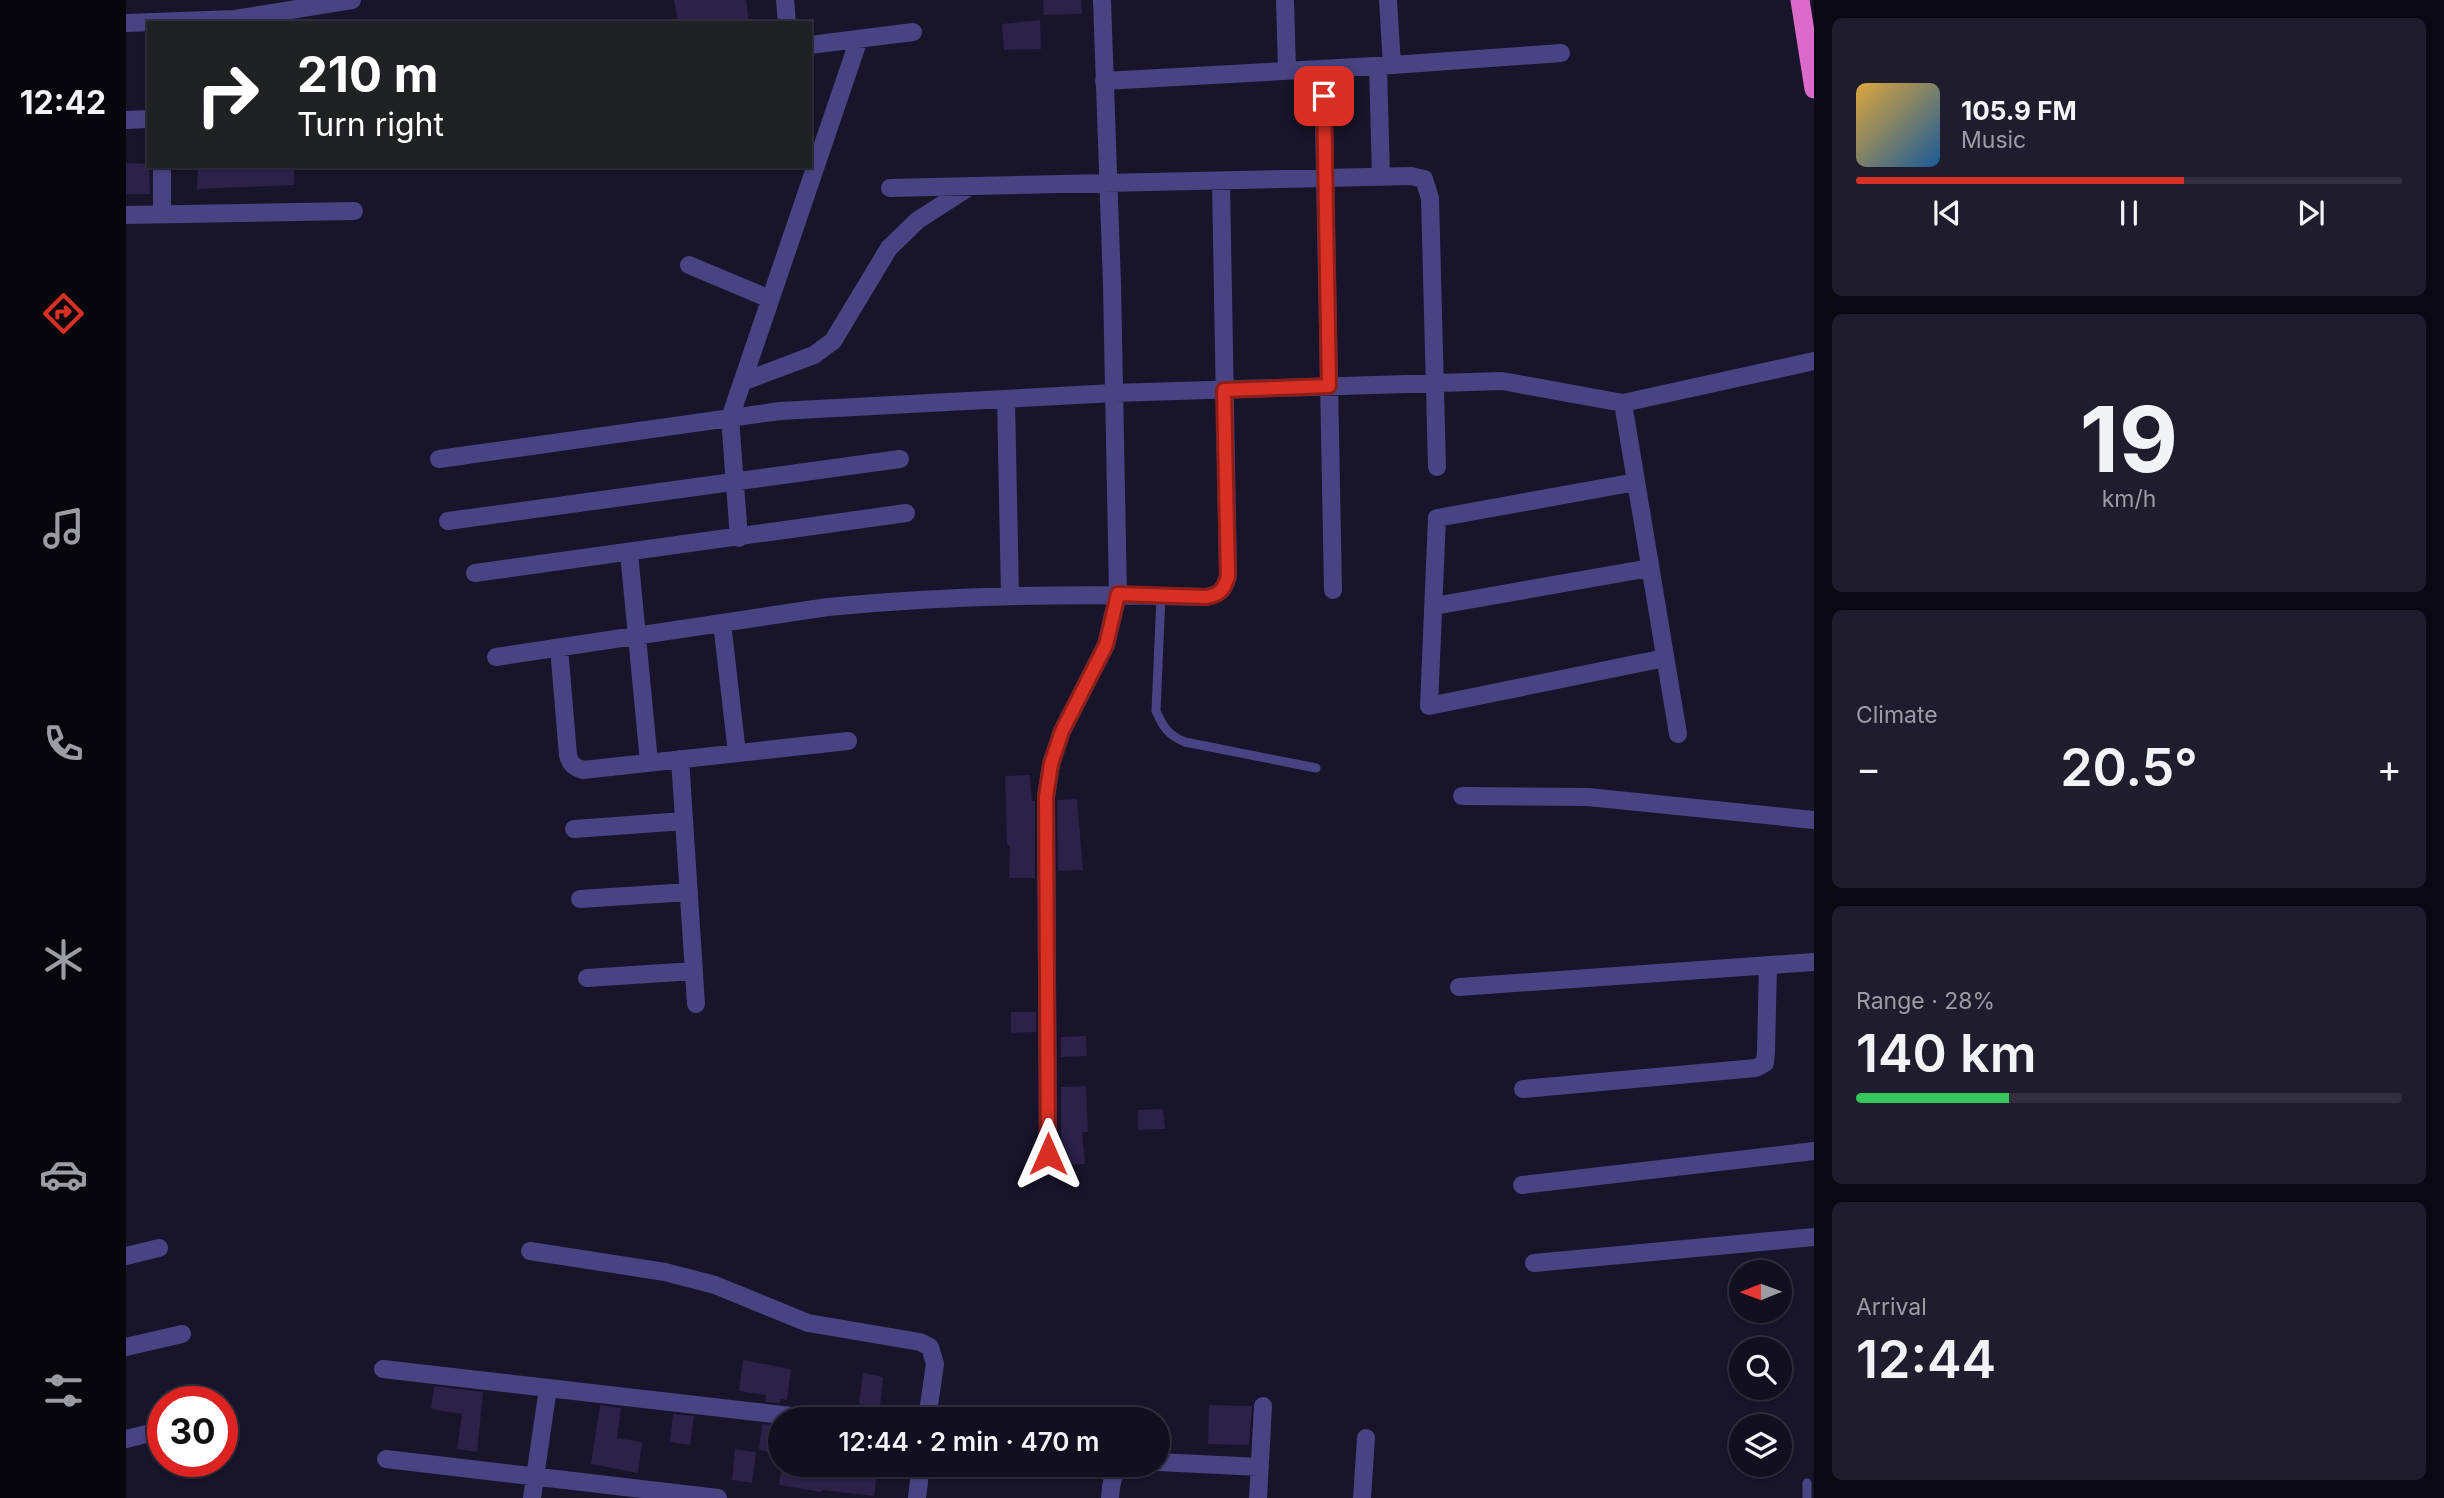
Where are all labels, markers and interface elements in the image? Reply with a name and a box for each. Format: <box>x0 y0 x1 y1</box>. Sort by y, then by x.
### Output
text: 210 m <box>297 45 438 104</box>
icon: right <box>182 49 273 140</box>
pin <box>1294 66 1354 126</box>
icon: arrive <box>1305 77 1343 115</box>
text: 12:42 <box>20 83 106 122</box>
text: 105.9 FM <box>1961 95 2077 126</box>
text: Turn right <box>297 105 444 144</box>
text: Music <box>1961 126 2026 154</box>
icon: previous <box>1928 194 1966 232</box>
icon: pause <box>2110 194 2148 232</box>
icon: next <box>2292 194 2330 232</box>
icon: directions <box>39 289 88 338</box>
text: 19 <box>2080 384 2178 494</box>
text: km/h <box>2102 485 2156 513</box>
icon: music <box>39 504 88 553</box>
text: Climate <box>1856 701 1938 729</box>
icon: phone <box>39 719 88 768</box>
text: 20.5° <box>2060 736 2198 799</box>
text: − <box>1856 745 1881 791</box>
text: + <box>2377 745 2402 791</box>
icon: climate <box>39 935 88 984</box>
text: Range · 28% <box>1856 987 1995 1015</box>
text: 140 km <box>1856 1022 2036 1085</box>
position arrow <box>1011 1117 1085 1191</box>
icon: car <box>39 1150 88 1199</box>
north arrow <box>1729 1260 1792 1323</box>
map controls <box>1729 1260 1792 1477</box>
text: Arrival <box>1856 1293 1927 1321</box>
text: 12:44 <box>1856 1328 1996 1391</box>
button: search <box>1729 1337 1792 1400</box>
icon: filters <box>39 1366 88 1415</box>
speed limit sign: 30 <box>147 1386 238 1477</box>
button: layers <box>1729 1414 1792 1477</box>
text: 12:44 · 2 min · 470 m <box>839 1426 1099 1457</box>

